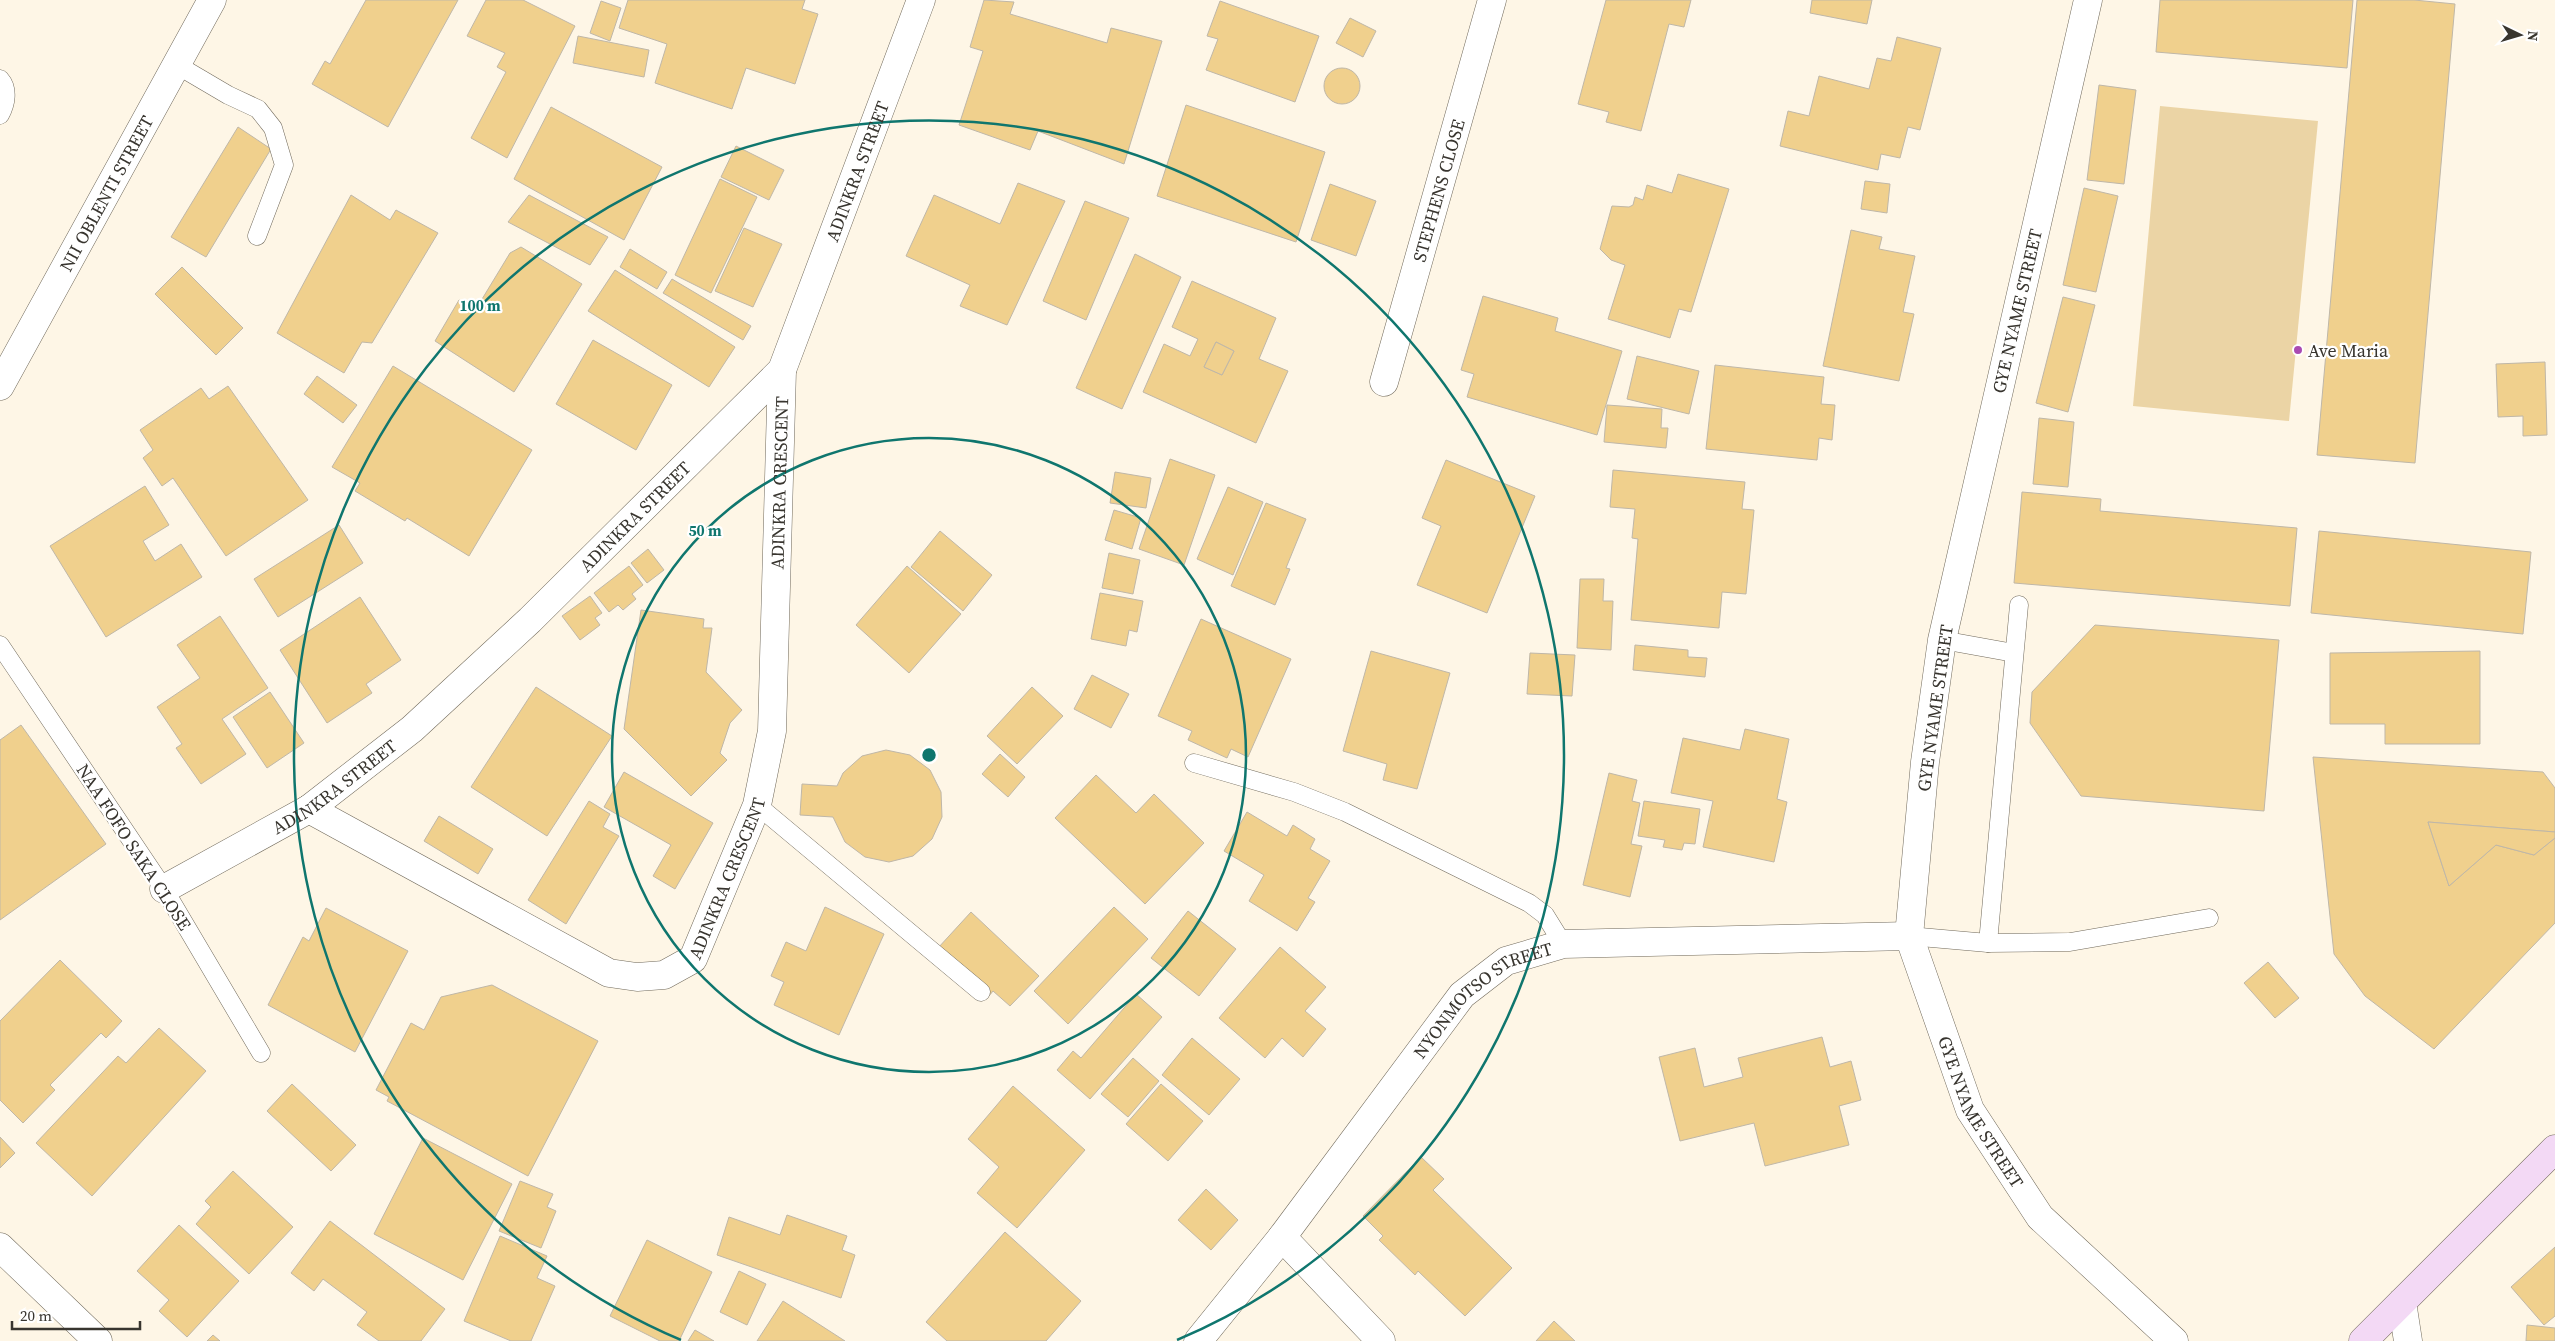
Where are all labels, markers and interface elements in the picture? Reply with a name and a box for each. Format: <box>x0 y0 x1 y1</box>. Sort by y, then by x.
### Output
north arrow <box>2495 10 2545 60</box>
text: N <box>2523 30 2543 42</box>
street label: ADINKRA STREET <box>819 97 894 245</box>
street label: NII OBLENTI STREET <box>53 111 159 276</box>
street label: STEPHENS CLOSE <box>1406 116 1470 265</box>
street label: GYE NYAME STREET <box>1986 226 2048 396</box>
text: 100 m <box>459 295 501 316</box>
place label: Ave Maria <box>2308 338 2389 363</box>
marker: Ave Maria <box>2292 344 2304 356</box>
street label: ADINKRA CRESCENT <box>764 396 794 570</box>
street label: ADINKRA STREET <box>573 455 696 577</box>
text: 50 m <box>688 520 722 541</box>
street label: GYE NYAME STREET <box>1911 623 1959 793</box>
street label: ADINKRA STREET <box>267 733 402 840</box>
centre of rings <box>920 746 938 764</box>
street label: NAA FOFO SAKA CLOSE <box>71 759 197 935</box>
street label: ADINKRA CRESCENT <box>682 795 771 963</box>
street label: NYONMOTSO STREET <box>1407 935 1555 1063</box>
street label: GYE NYAME STREET <box>1932 1032 2030 1193</box>
scale bar <box>12 1298 140 1330</box>
text: 20 m <box>20 1305 52 1326</box>

